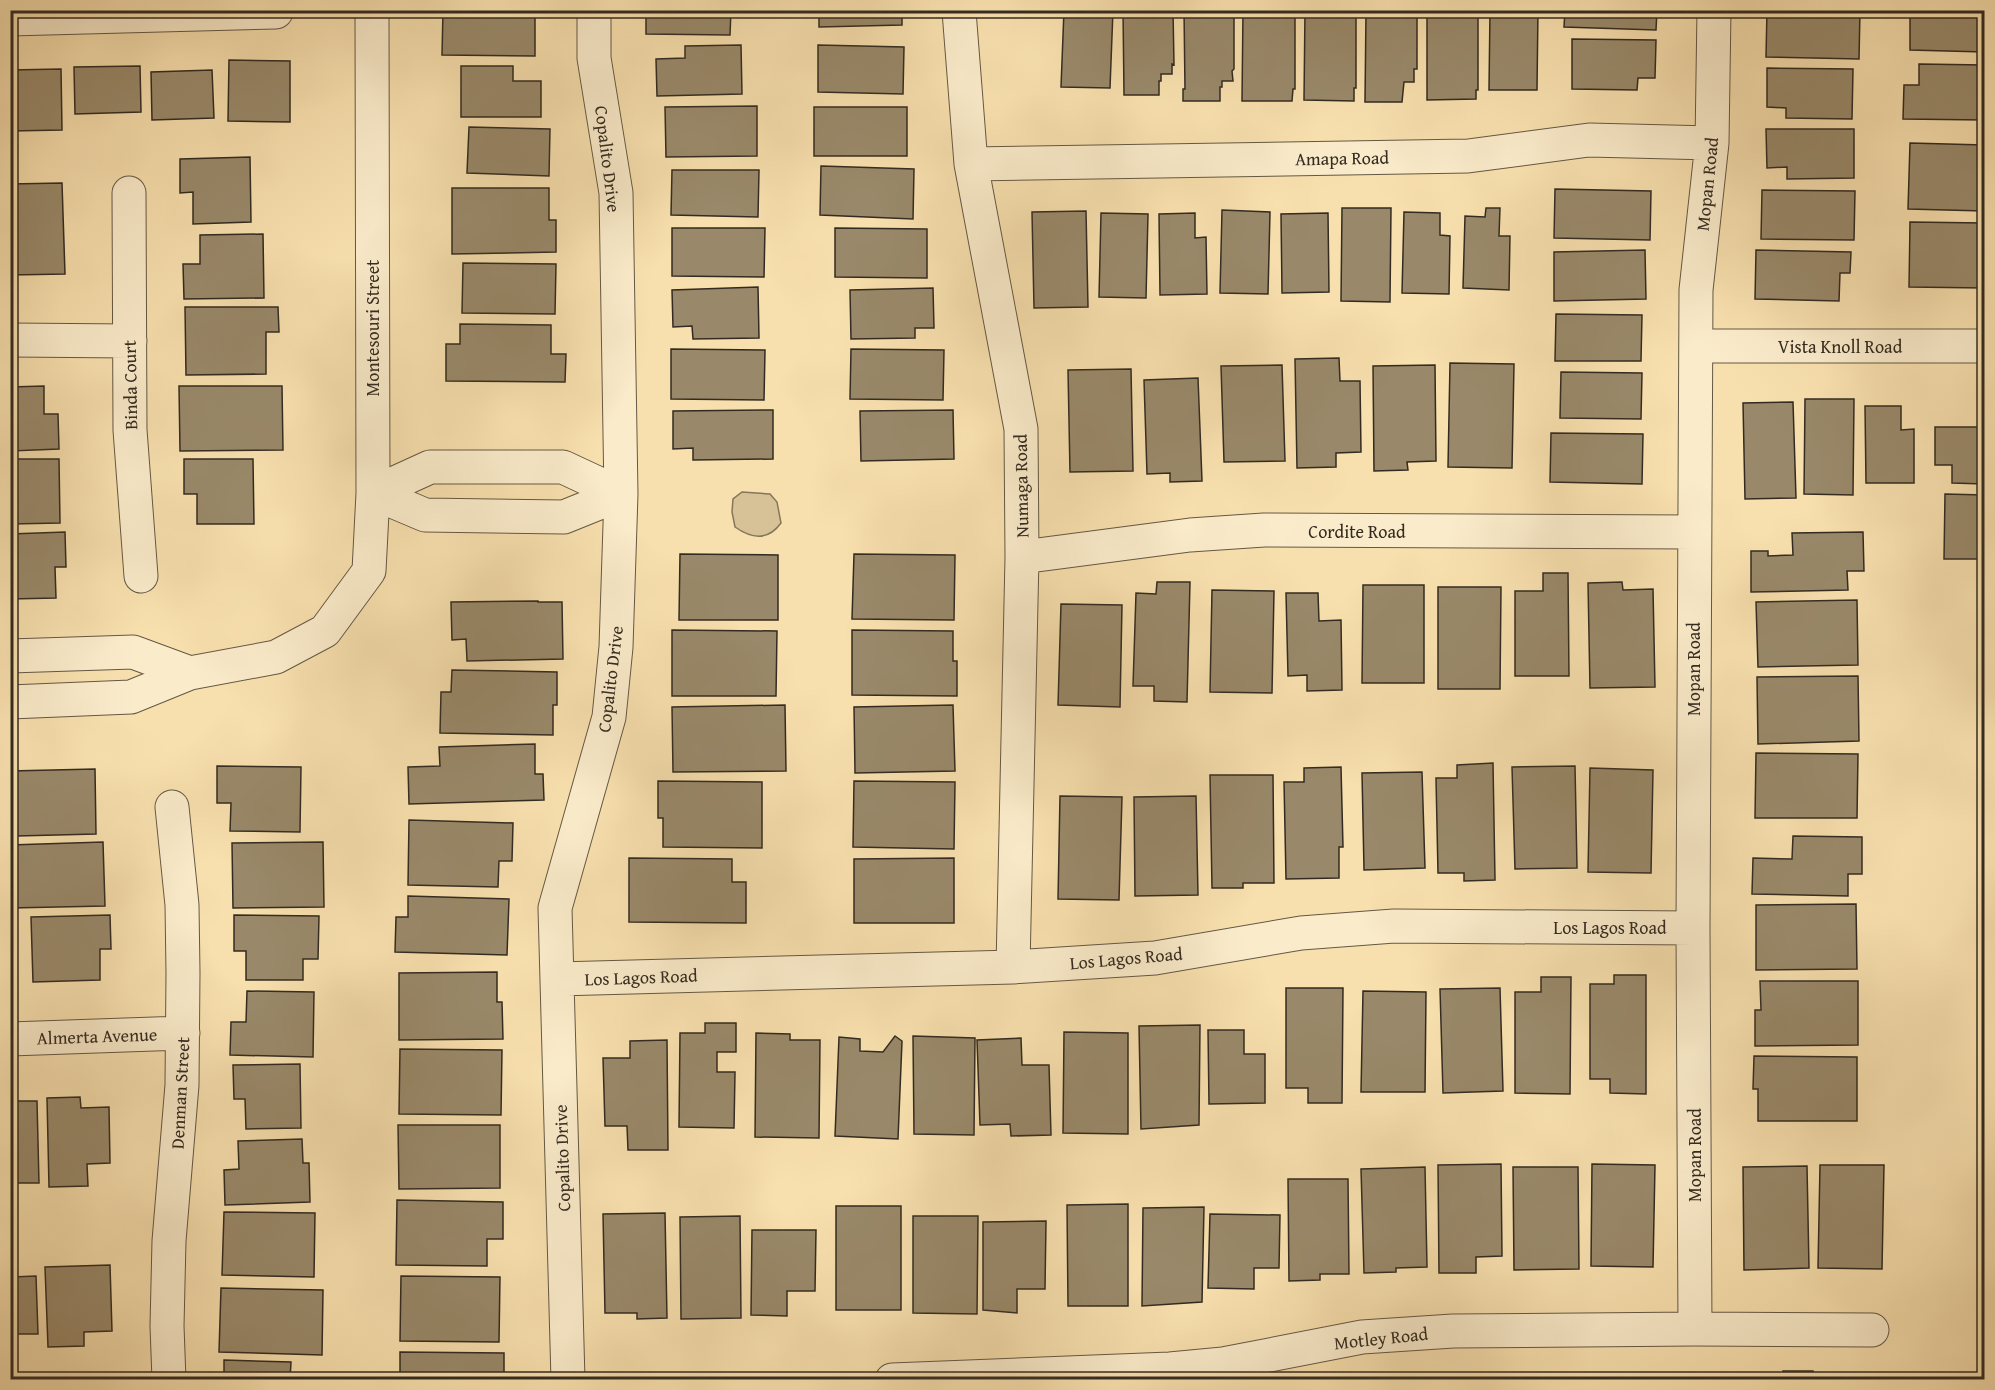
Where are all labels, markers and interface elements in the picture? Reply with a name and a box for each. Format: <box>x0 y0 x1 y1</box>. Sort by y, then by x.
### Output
street label: Copalito Drive <box>588 104 628 214</box>
street label: Mopan Road <box>1689 136 1725 232</box>
street label: Amapa Road <box>1295 144 1390 172</box>
street label: Montesouri Street <box>359 259 386 396</box>
street label: Vista Knoll Road <box>1778 333 1903 360</box>
street label: Binda Court <box>116 339 144 430</box>
street label: Numaga Road <box>1007 433 1035 538</box>
street label: Cordite Road <box>1308 518 1406 545</box>
street label: Mopan Road <box>1680 622 1707 716</box>
street label: Copalito Drive <box>590 624 630 734</box>
street label: Los Lagos Road <box>1553 914 1667 941</box>
street label: Los Lagos Road <box>1068 940 1184 976</box>
street label: Los Lagos Road <box>584 962 698 992</box>
street label: Almerta Avenue <box>36 1020 158 1052</box>
street label: Denman Street <box>164 1036 196 1150</box>
street label: Copalito Drive <box>547 1104 577 1212</box>
street label: Mopan Road <box>1681 1108 1708 1202</box>
street label: Motley Road <box>1333 1320 1430 1356</box>

